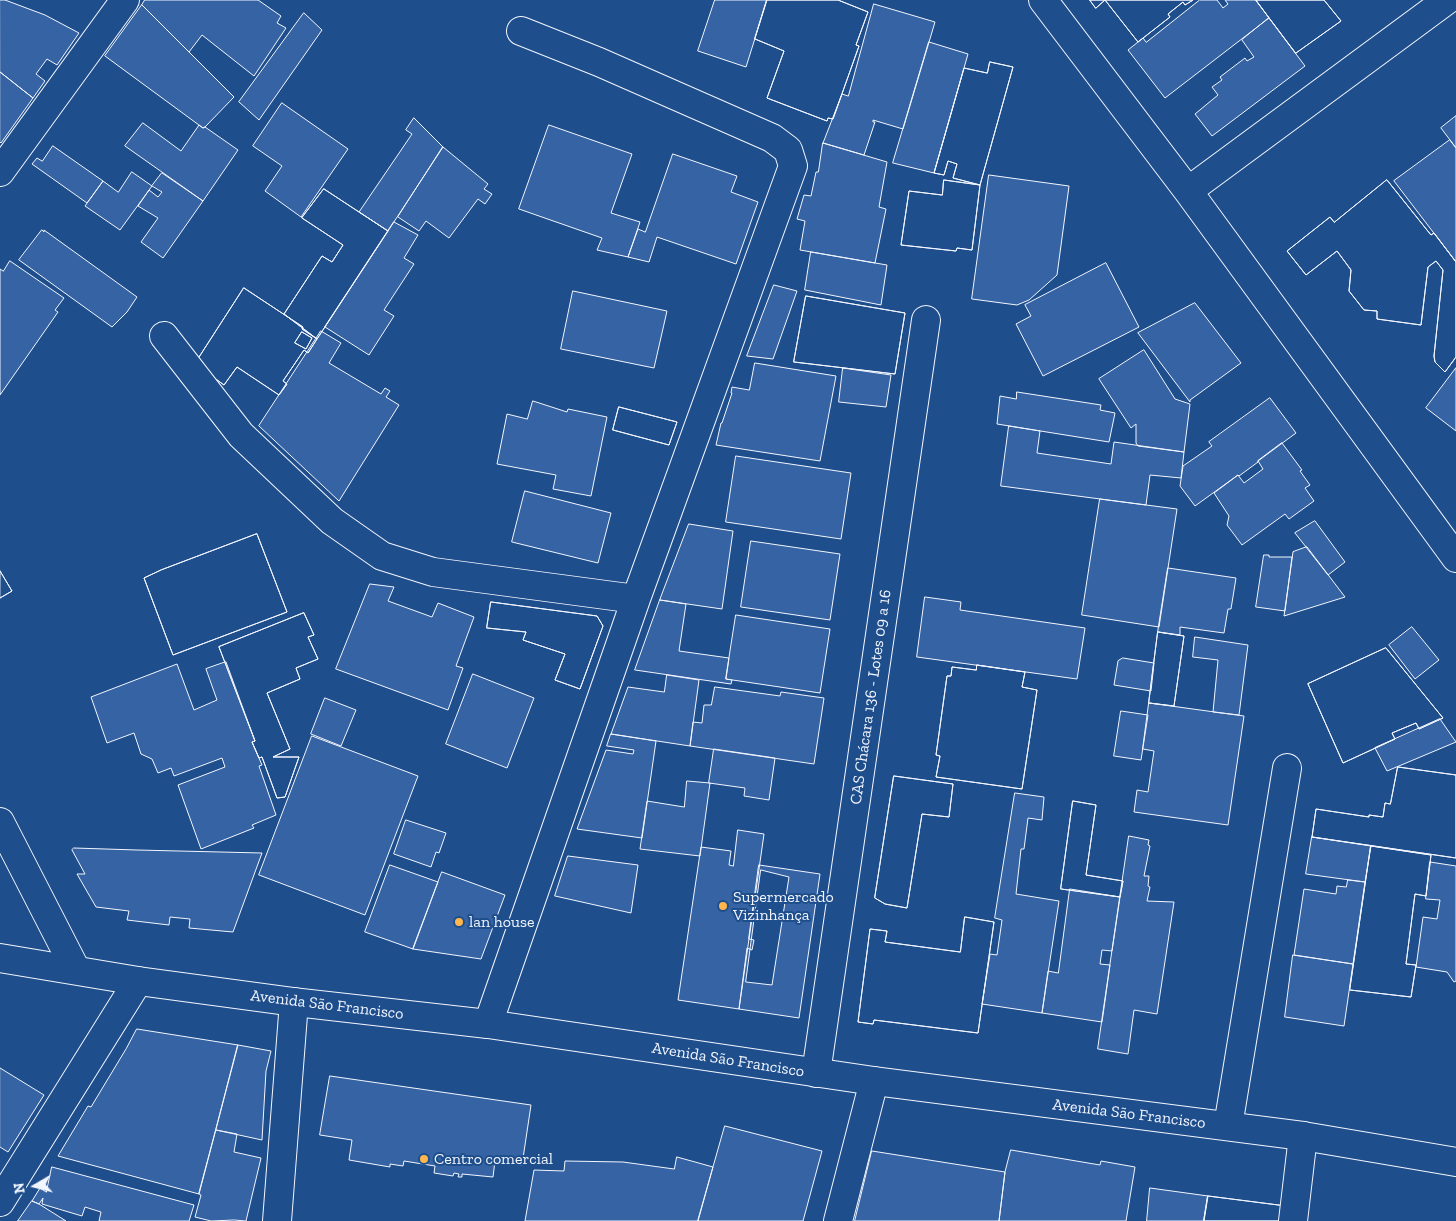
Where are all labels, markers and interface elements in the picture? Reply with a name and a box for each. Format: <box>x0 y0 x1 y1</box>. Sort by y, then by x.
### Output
street label: CAS Chácara 136 - Lotes 09 a 16 <box>846 588 896 806</box>
place label: Supermercado Vizinhança <box>733 887 834 925</box>
marker: Supermercado Vizinhança <box>717 900 729 912</box>
place label: lan house <box>469 912 534 932</box>
marker: lan house <box>453 916 465 928</box>
street label: Avenida São Francisco <box>249 986 405 1024</box>
street label: Avenida São Francisco <box>650 1038 806 1082</box>
street label: Avenida São Francisco <box>1051 1095 1207 1133</box>
place label: Centro comercial <box>434 1149 553 1169</box>
marker: Centro comercial <box>418 1153 430 1165</box>
north arrow <box>10 1161 60 1211</box>
text: N <box>10 1182 29 1195</box>

